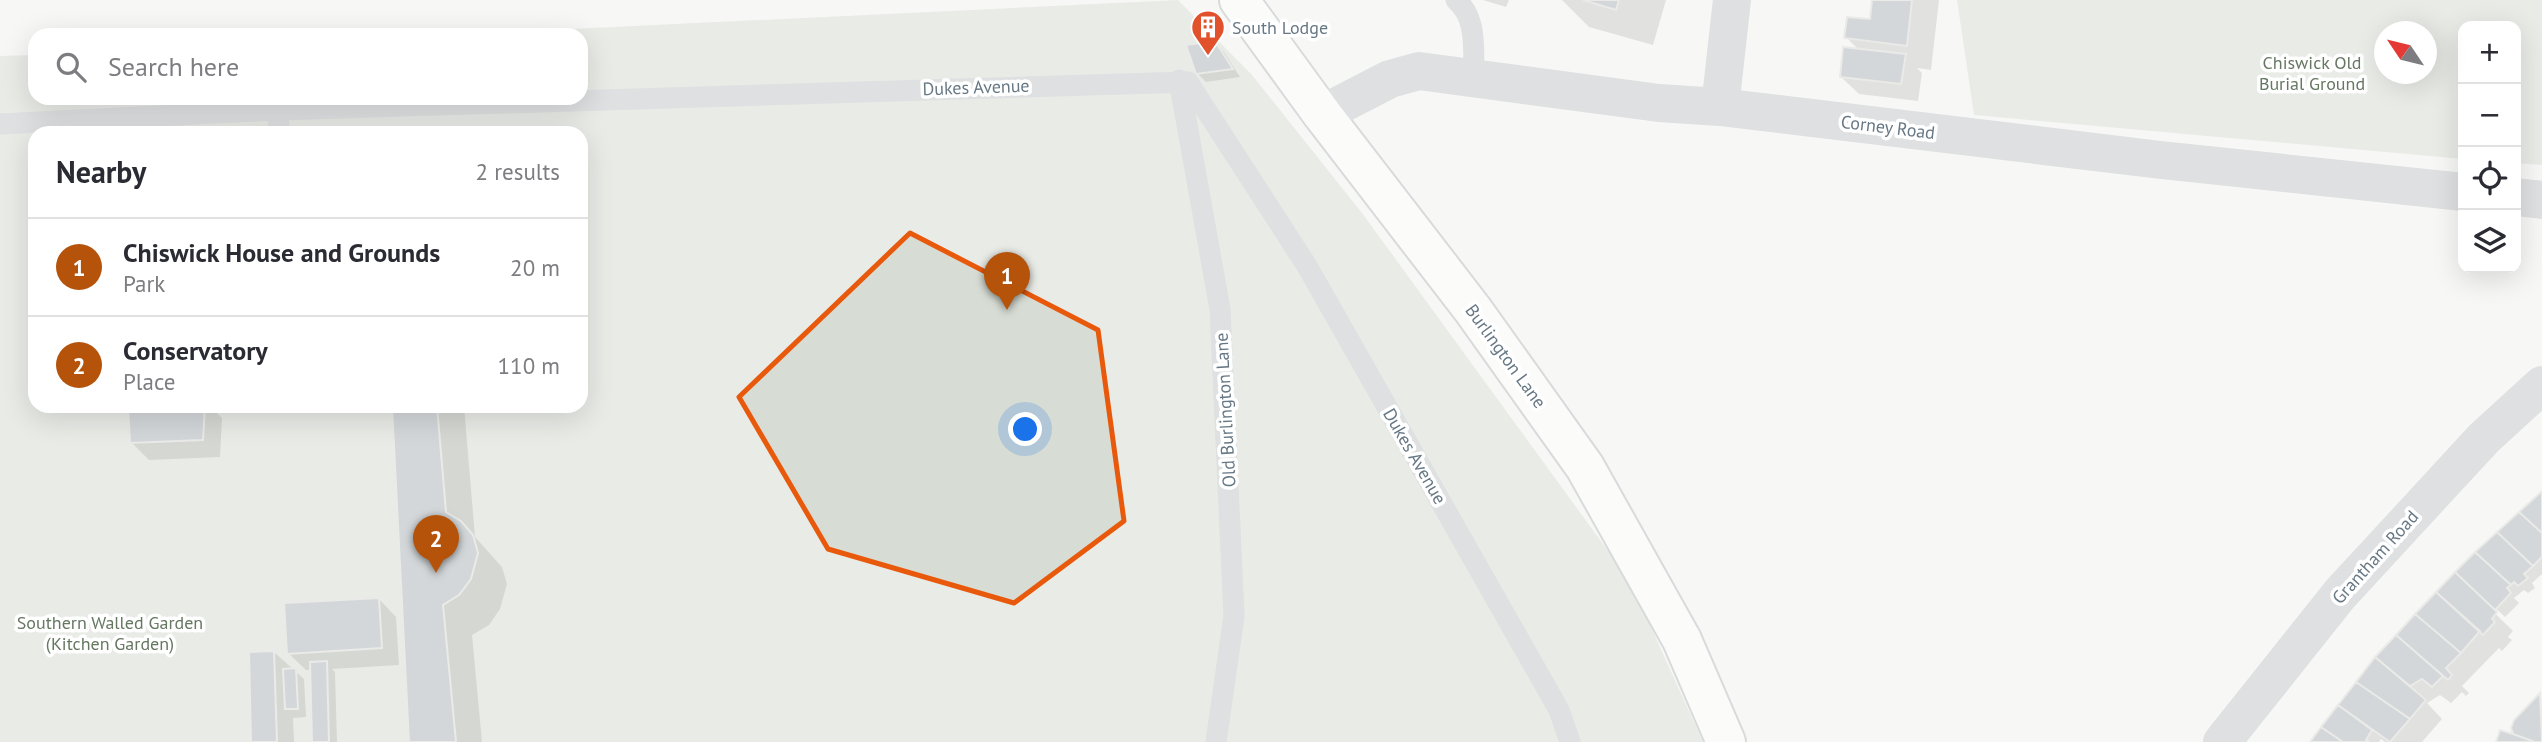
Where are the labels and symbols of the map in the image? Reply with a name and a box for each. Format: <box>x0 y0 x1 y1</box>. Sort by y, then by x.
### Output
building icon: South Lodge <box>1189 8 1227 57</box>
place label: South Lodge <box>1232 16 1328 39</box>
north arrow <box>2374 21 2437 84</box>
park label: Chiswick Old Burial Ground <box>2259 51 2365 95</box>
street label: Dukes Avenue <box>922 74 1030 100</box>
street label: Corney Road <box>1840 110 1936 144</box>
pin: 1 <box>984 252 1030 310</box>
street label: Burlington Lane <box>1461 299 1551 413</box>
street label: Old Burlington Lane <box>1209 332 1241 488</box>
street label: Dukes Avenue <box>1378 404 1452 508</box>
your location <box>1008 412 1042 446</box>
street label: Grantham Road <box>2327 505 2423 609</box>
pin: 2 <box>413 515 459 573</box>
park label: Southern Walled Garden (Kitchen Garden) <box>17 611 203 655</box>

